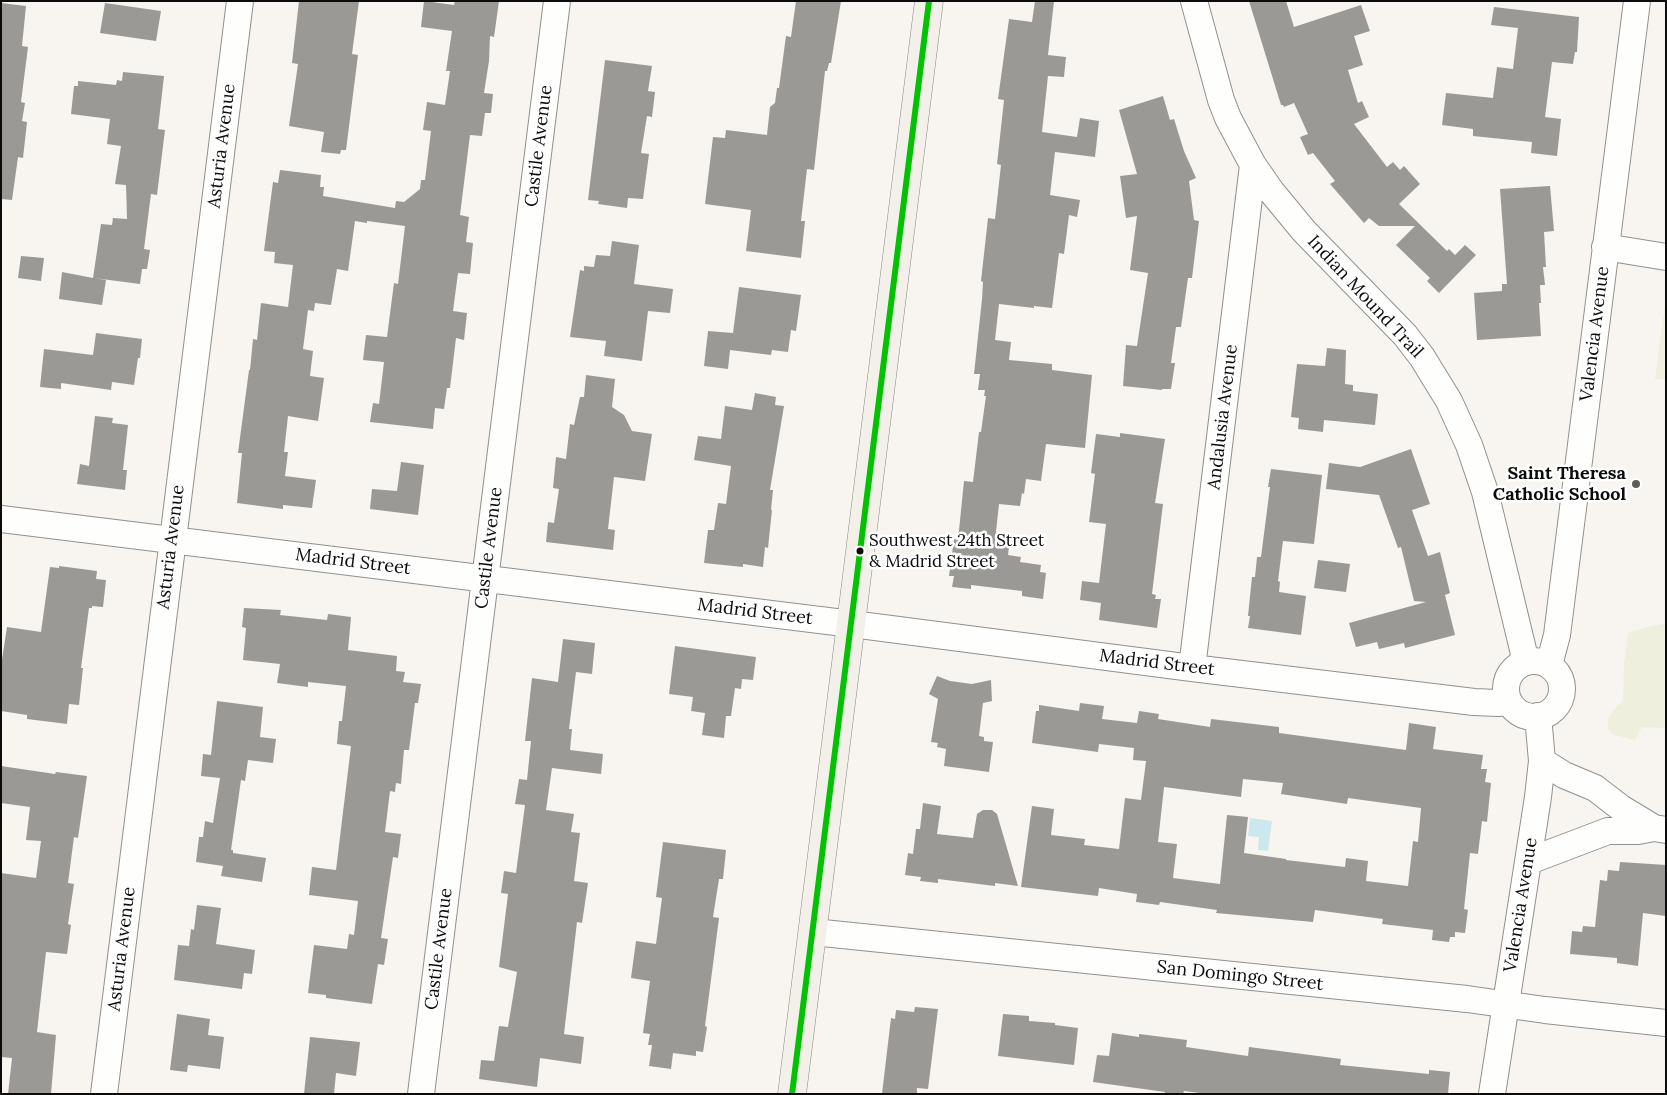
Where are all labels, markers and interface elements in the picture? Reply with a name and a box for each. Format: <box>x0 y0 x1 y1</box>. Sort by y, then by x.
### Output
street label: Asturia Avenue <box>204 83 240 209</box>
street label: Castile Avenue <box>521 84 557 208</box>
street label: Indian Mound Trail <box>1303 231 1427 363</box>
street label: Valencia Avenue <box>1576 265 1614 403</box>
street label: Andalusia Avenue <box>1203 343 1243 491</box>
place label: Saint Theresa Catholic School <box>1493 463 1626 506</box>
marker: Saint Theresa Catholic School <box>1630 478 1642 490</box>
street label: Asturia Avenue <box>153 484 189 610</box>
street label: Castile Avenue <box>471 486 507 610</box>
place label: Southwest 24th Street & Madrid Street <box>869 531 1044 571</box>
street label: Madrid Street <box>294 544 412 580</box>
marker: Southwest 24th Street & Madrid Street <box>855 546 865 556</box>
street label: Madrid Street <box>696 594 814 630</box>
street label: Madrid Street <box>1098 645 1216 681</box>
street label: Valencia Avenue <box>1500 836 1542 974</box>
street label: Asturia Avenue <box>104 886 140 1012</box>
street label: Castile Avenue <box>421 887 457 1011</box>
street label: San Domingo Street <box>1156 957 1324 995</box>

